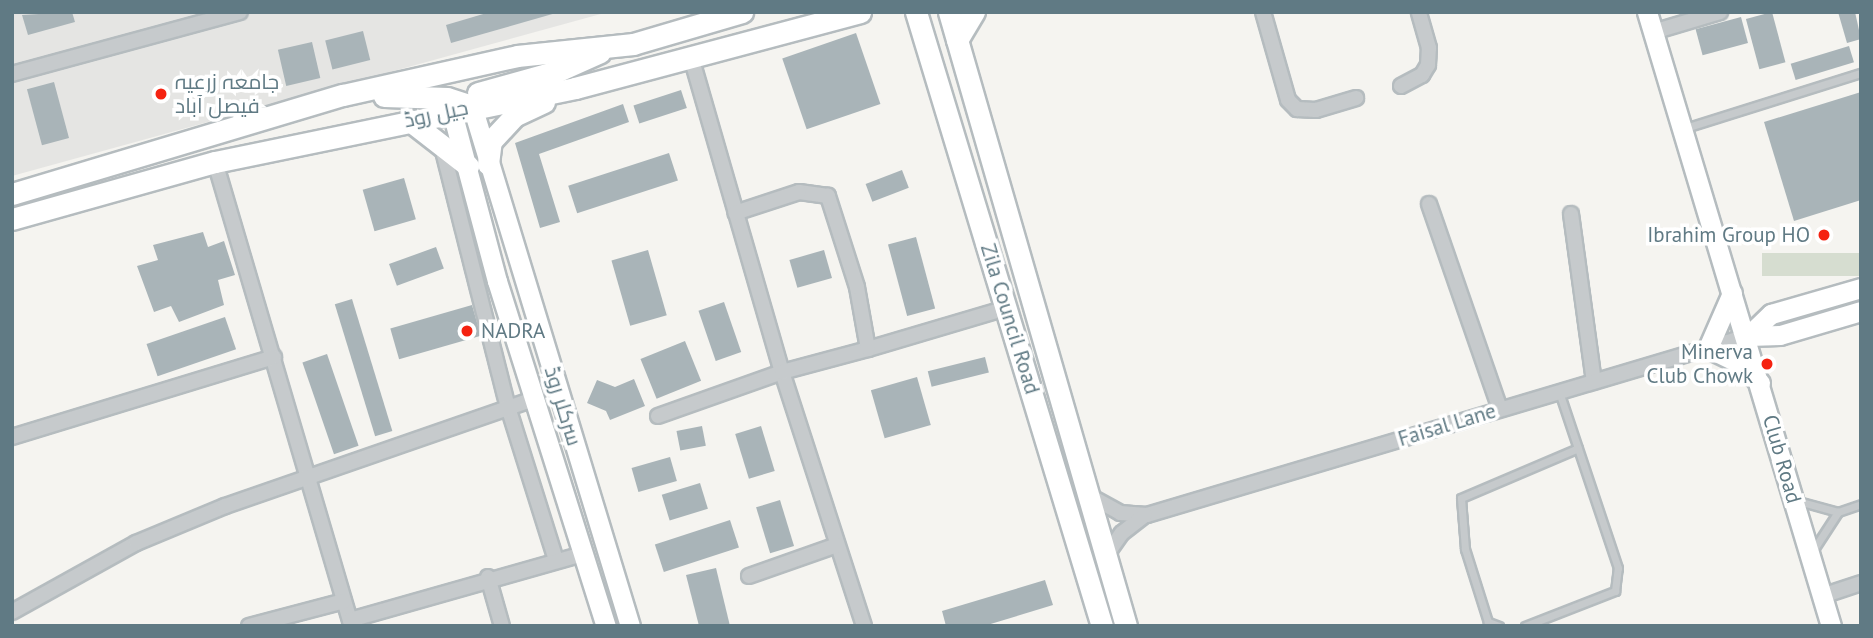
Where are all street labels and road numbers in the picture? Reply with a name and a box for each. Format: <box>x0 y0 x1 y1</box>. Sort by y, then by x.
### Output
street label: جیل روڈ <box>401 95 471 133</box>
street label: Zila Council Road <box>975 241 1045 397</box>
street label: سرکلر روڈ <box>539 363 587 449</box>
street label: Faisal Lane <box>1395 398 1499 452</box>
street label: Club Road <box>1757 412 1807 506</box>

